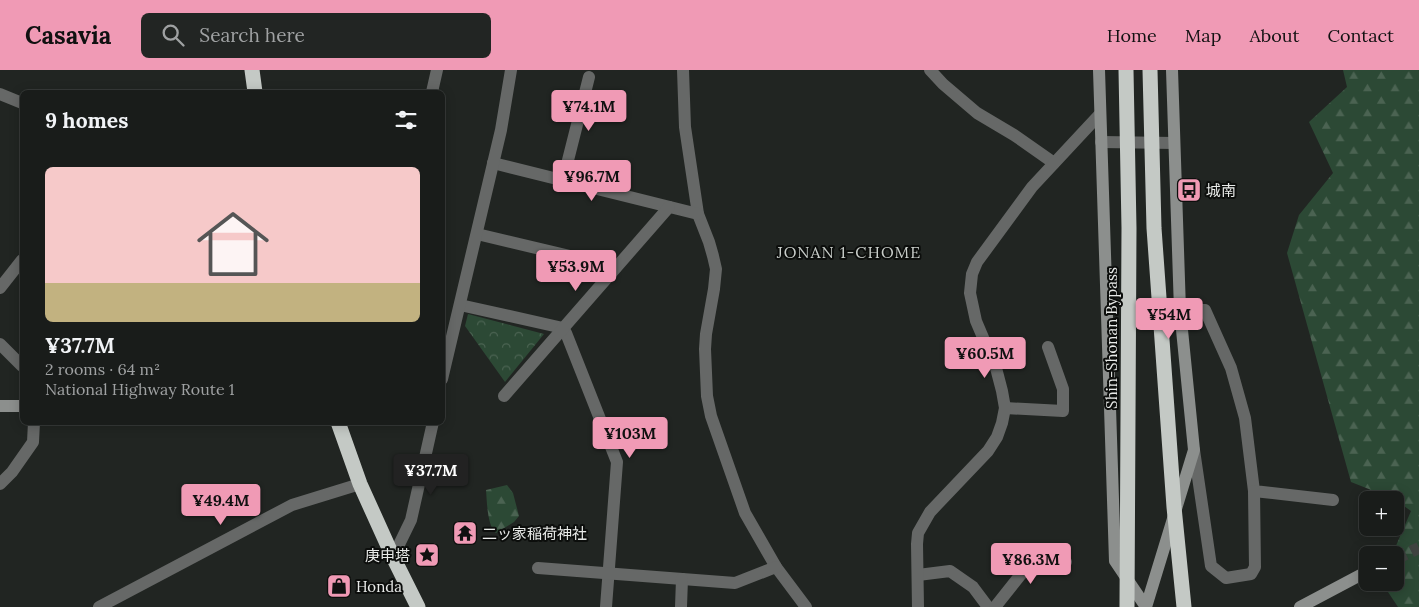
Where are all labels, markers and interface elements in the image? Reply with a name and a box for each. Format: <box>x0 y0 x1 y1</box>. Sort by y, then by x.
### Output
search box <box>141 13 491 58</box>
text: Casavia <box>25 20 111 51</box>
icon: search <box>159 21 187 49</box>
text: Search here <box>199 23 305 47</box>
text: Home <box>1107 24 1157 47</box>
text: Map <box>1185 24 1221 47</box>
text: About <box>1249 24 1299 47</box>
text: Contact <box>1327 24 1394 47</box>
pin: ¥74.1M <box>548 90 630 132</box>
text: ¥74.1M <box>562 96 616 116</box>
icon: filters <box>392 106 420 134</box>
text: 9 homes <box>45 107 128 134</box>
pin: ¥96.7M <box>551 160 633 202</box>
text: ¥96.7M <box>564 166 620 186</box>
bus stop icon: 城南 <box>1176 177 1202 203</box>
place label: 城南 <box>1206 181 1236 200</box>
icon: home <box>188 199 278 289</box>
district label: JONAN 1-CHOME <box>776 242 921 262</box>
pin: ¥53.9M <box>535 250 617 292</box>
text: ¥53.9M <box>547 256 605 276</box>
street label: Shin-Shonan Bypass <box>1102 267 1121 409</box>
pin: ¥54M <box>1139 298 1199 340</box>
text: ¥54M <box>1147 304 1191 324</box>
text: ¥37.7M <box>45 332 115 359</box>
pin: ¥60.5M <box>944 336 1026 379</box>
text: ¥60.5M <box>956 343 1014 363</box>
text: 2 rooms · 64 m² <box>45 359 160 379</box>
text: National Highway Route 1 <box>45 379 235 399</box>
pin: ¥103M <box>595 416 665 459</box>
text: ¥103M <box>604 423 656 443</box>
pin: ¥37.7M <box>390 454 472 496</box>
text: ¥37.7M <box>404 460 458 480</box>
pin: ¥49.4M <box>180 484 262 526</box>
text: ¥49.4M <box>192 490 250 510</box>
map controls <box>1359 491 1404 591</box>
button: + <box>1359 491 1404 536</box>
temple icon: 二ッ家稲荷神社 <box>452 520 478 546</box>
place label: 二ッ家稲荷神社 <box>482 524 587 543</box>
place icon: 庚申塔 <box>414 542 440 568</box>
pin: ¥86.3M <box>990 542 1072 585</box>
place label: 庚申塔 <box>365 546 410 565</box>
button: − <box>1359 546 1404 591</box>
text: ¥86.3M <box>1002 549 1060 569</box>
shop icon: Honda <box>326 573 352 599</box>
place label: Honda <box>356 577 402 596</box>

